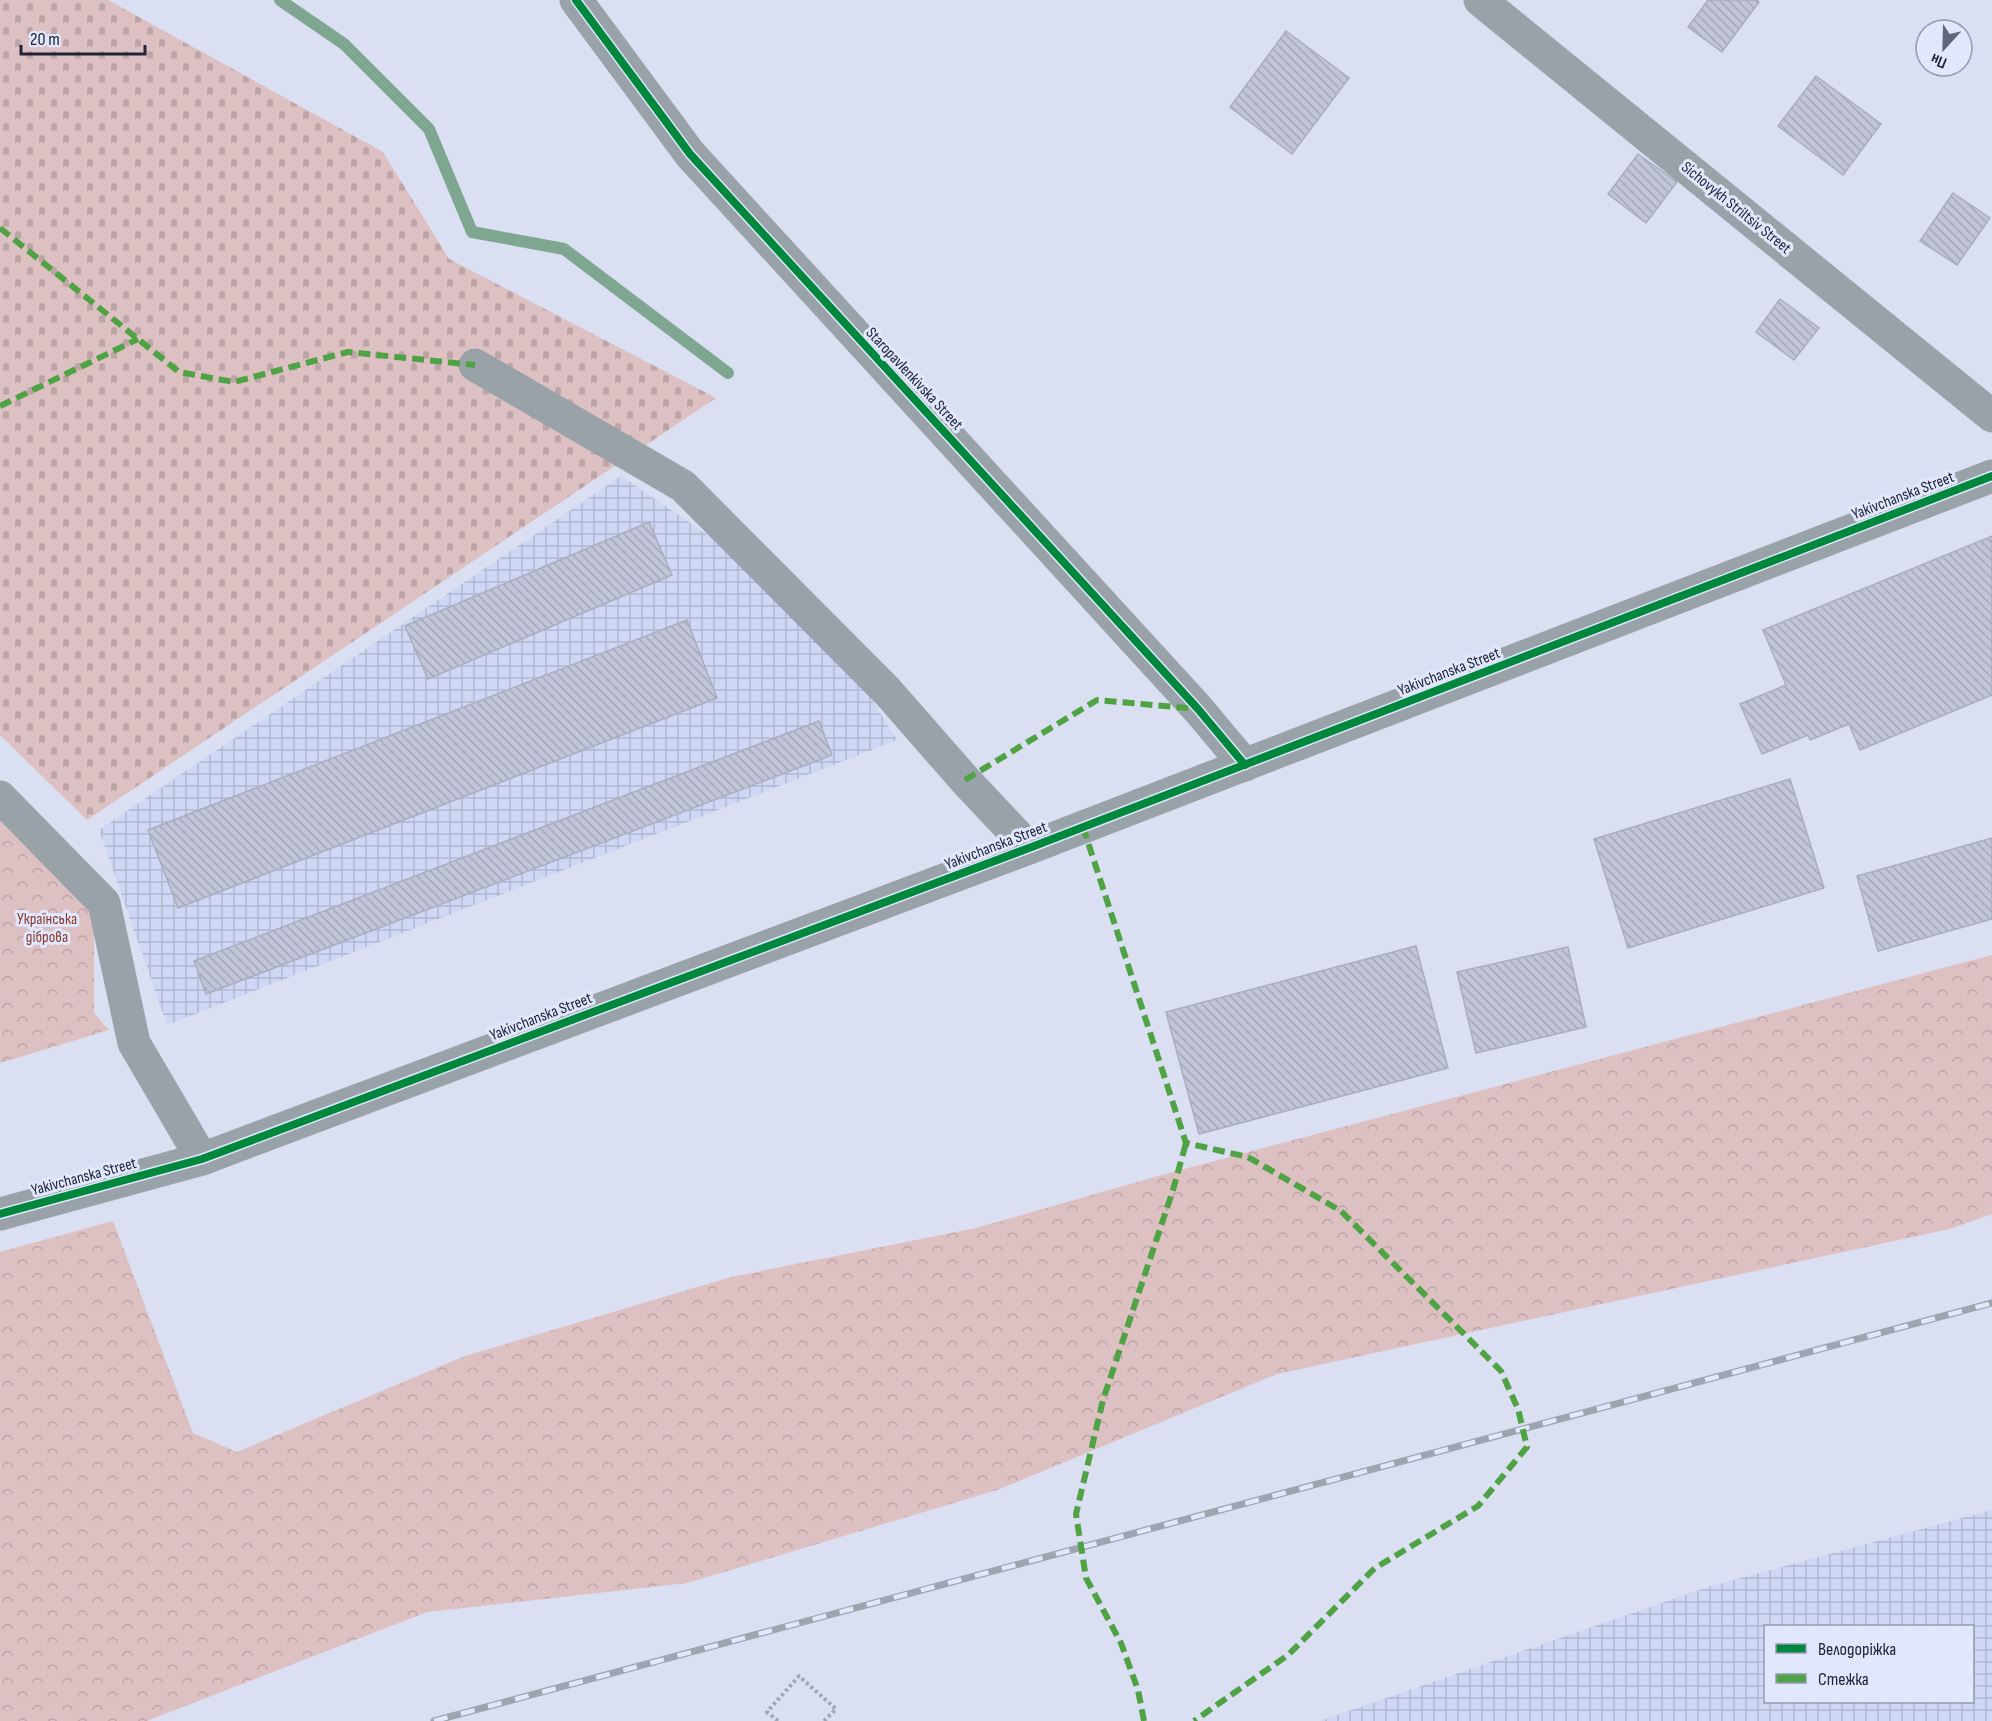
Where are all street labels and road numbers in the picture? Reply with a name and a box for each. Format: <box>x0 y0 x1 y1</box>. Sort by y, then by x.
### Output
street label: Sichovykh Striltsiv Street <box>1677 158 1795 258</box>
street label: Staropavlenkivska Street <box>862 324 967 434</box>
street label: Yakivchanska Street <box>1849 468 1957 524</box>
street label: Yakivchanska Street <box>1395 644 1503 700</box>
street label: Yakivchanska Street <box>942 818 1050 874</box>
street label: Yakivchanska Street <box>487 989 595 1045</box>
street label: Yakivchanska Street <box>29 1154 139 1200</box>

